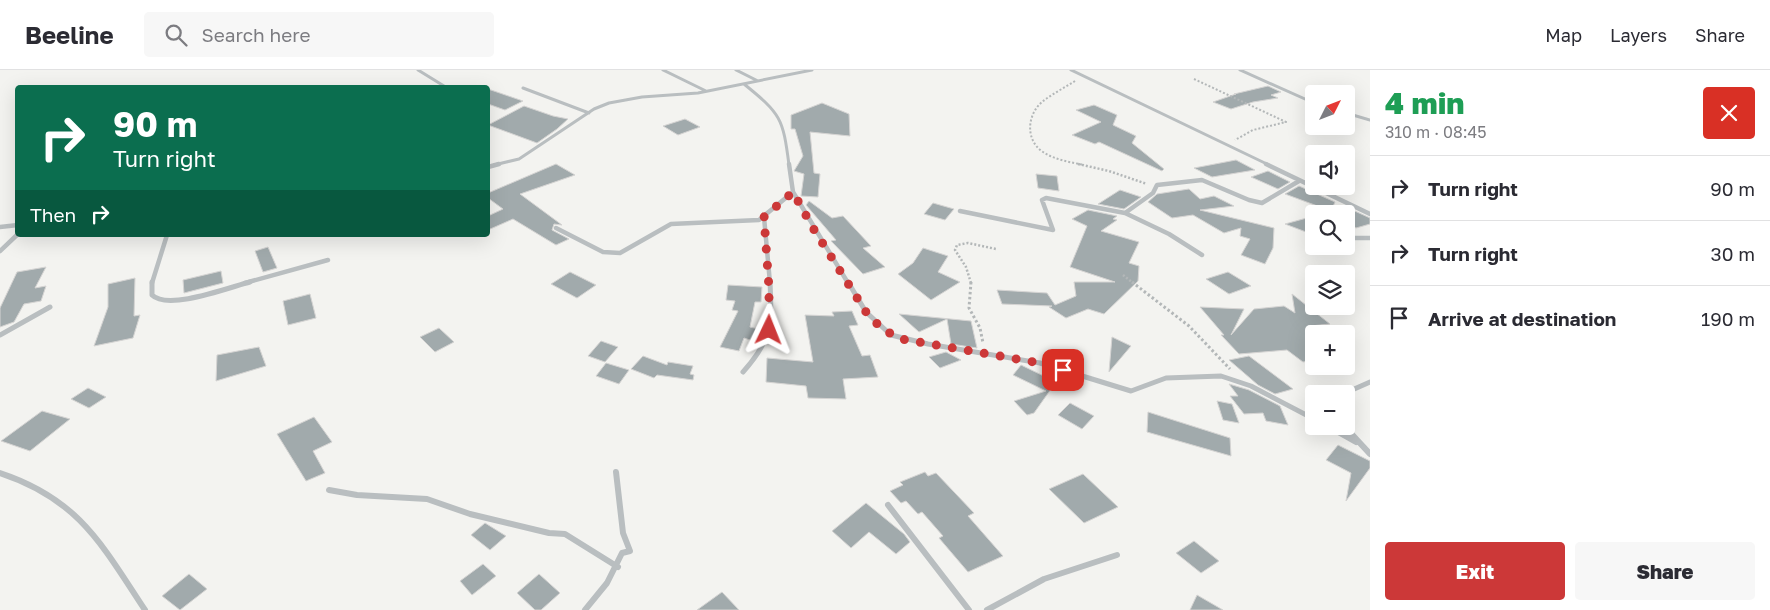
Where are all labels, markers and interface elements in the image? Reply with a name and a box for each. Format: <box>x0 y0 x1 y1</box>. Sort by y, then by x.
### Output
search box <box>144 12 494 57</box>
text: Beeline <box>25 20 114 49</box>
icon: search <box>162 21 190 49</box>
text: Search here <box>202 23 310 46</box>
text: Map <box>1545 24 1582 46</box>
text: Layers <box>1610 24 1667 46</box>
text: Share <box>1695 24 1745 46</box>
north arrow <box>1305 85 1355 135</box>
map controls <box>1305 85 1355 435</box>
text: 4 min <box>1385 85 1464 121</box>
button: close <box>1703 87 1755 139</box>
text: 90 m <box>113 103 197 145</box>
icon: right <box>30 105 95 170</box>
text: 310 m · 08:45 <box>1385 122 1487 142</box>
text: Turn right <box>113 145 216 172</box>
button: sound <box>1305 145 1355 195</box>
icon: right <box>1385 174 1413 202</box>
text: Turn right <box>1428 177 1518 200</box>
text: 90 m <box>1710 177 1755 200</box>
icon: right <box>86 200 114 228</box>
text: Then <box>30 203 76 226</box>
button: search <box>1305 205 1355 255</box>
icon: right <box>1385 239 1413 267</box>
text: Turn right <box>1428 242 1518 265</box>
text: 30 m <box>1711 242 1755 265</box>
button: layers <box>1305 265 1355 315</box>
position arrow <box>742 303 794 355</box>
icon: arrive <box>1385 304 1413 332</box>
text: Arrive at destination <box>1428 307 1616 330</box>
text: 190 m <box>1701 307 1755 330</box>
button: + <box>1305 325 1355 375</box>
pin <box>1042 349 1084 391</box>
icon: arrive <box>1049 356 1077 384</box>
button: − <box>1305 385 1355 435</box>
button: Exit <box>1385 542 1565 600</box>
button: Share <box>1575 542 1755 600</box>

